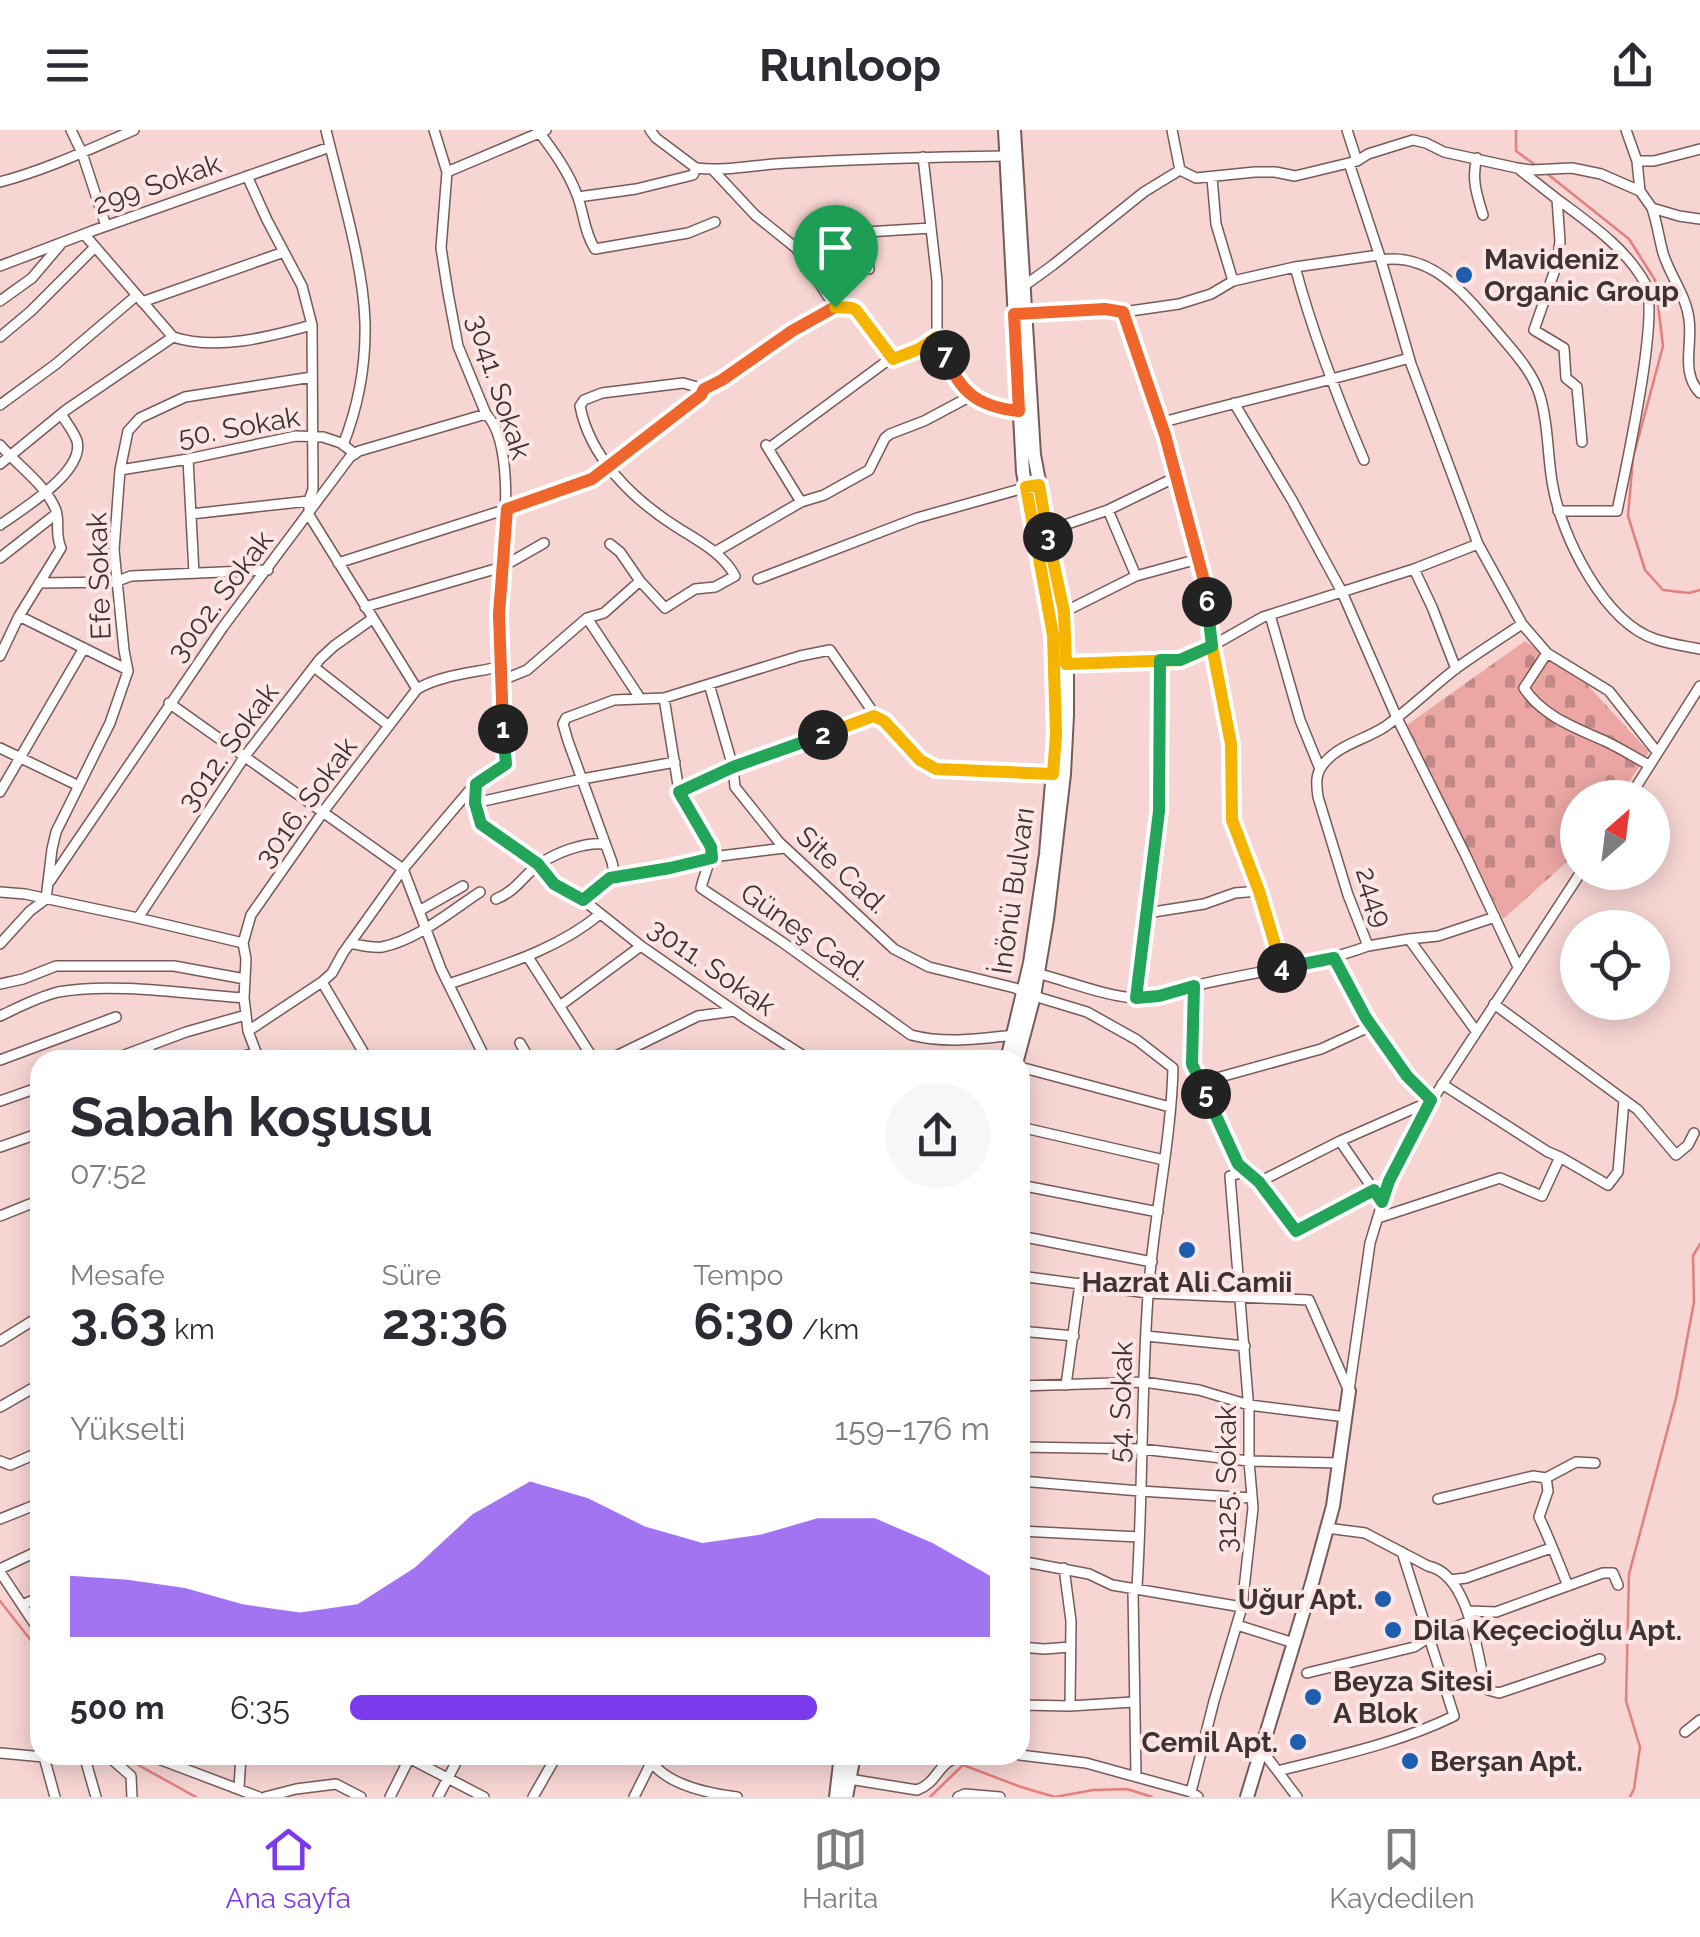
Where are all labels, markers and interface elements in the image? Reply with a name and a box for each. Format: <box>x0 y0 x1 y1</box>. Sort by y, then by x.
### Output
icon: menu <box>40 38 95 93</box>
icon: share <box>1605 38 1660 93</box>
text: Runloop <box>759 39 941 92</box>
street label: 299 Sokak <box>89 147 225 221</box>
pin <box>793 205 878 308</box>
icon: arrive <box>808 220 863 275</box>
place label: Mavideniz Organic Group <box>1484 243 1679 308</box>
marker: Mavideniz Organic Group <box>1453 264 1475 286</box>
street label: 3041. Sokak <box>460 310 538 464</box>
pin: 7 <box>920 330 970 380</box>
text: 7 <box>937 338 953 371</box>
street label: 50. Sokak <box>175 400 303 454</box>
street label: Efe Sokak <box>80 511 118 640</box>
pin: 3 <box>1023 512 1073 562</box>
text: 3 <box>1040 520 1056 553</box>
street label: 3002. Sokak <box>160 524 280 668</box>
pin: 6 <box>1182 577 1232 627</box>
text: 6 <box>1199 585 1216 618</box>
street label: 3012. Sokak <box>171 677 285 817</box>
pin: 1 <box>478 704 528 754</box>
pin: 2 <box>798 710 848 760</box>
text: 1 <box>496 712 510 745</box>
text: 2 <box>815 718 831 751</box>
street label: 3016. Sokak <box>248 731 364 873</box>
north arrow <box>1560 780 1670 890</box>
map controls <box>1560 780 1670 1020</box>
street label: İnönü Bulvarı <box>985 805 1041 977</box>
street label: Site Cad. <box>789 819 895 921</box>
street label: 2449 <box>1349 863 1399 931</box>
street label: Güneş Cad. <box>734 876 874 988</box>
button: locate <box>1560 910 1670 1020</box>
street label: 3011. Sokak <box>642 911 782 1023</box>
pin: 4 <box>1257 943 1307 993</box>
text: 4 <box>1274 951 1290 984</box>
pin: 5 <box>1181 1069 1231 1119</box>
text: 5 <box>1198 1077 1214 1110</box>
button: share <box>885 1083 990 1188</box>
text: Sabah koşusu <box>70 1084 433 1149</box>
text: 07:52 <box>70 1154 147 1191</box>
marker: Hazrat Ali Camii <box>1176 1239 1198 1261</box>
text: Mesafe <box>70 1259 165 1292</box>
text: Süre <box>382 1259 441 1292</box>
text: Tempo <box>693 1259 783 1292</box>
place label: Hazrat Ali Camii <box>1082 1266 1292 1299</box>
text: 3.63 <box>70 1292 167 1351</box>
text: 23:36 <box>382 1292 508 1351</box>
text: 6:30 <box>693 1292 795 1351</box>
text: km <box>167 1313 215 1346</box>
text: /km <box>795 1313 859 1346</box>
street label: 54. Sokak <box>1102 1341 1140 1463</box>
street label: 3125. Sokak <box>1210 1405 1243 1553</box>
text: Yükselti <box>70 1410 186 1447</box>
text: 159–176 m <box>835 1410 990 1447</box>
place label: Uğur Apt. <box>1238 1583 1363 1616</box>
marker: Uğur Apt. <box>1372 1588 1394 1610</box>
place label: Dila Keçecioğlu Apt. <box>1413 1614 1682 1647</box>
marker: Dila Keçecioğlu Apt. <box>1382 1619 1404 1641</box>
place label: Beyza Sitesi A Blok <box>1333 1665 1493 1730</box>
marker: Beyza Sitesi A Blok <box>1302 1686 1324 1708</box>
text: 500 m <box>70 1689 165 1726</box>
text: 6:35 <box>230 1689 290 1726</box>
place label: Cemil Apt. <box>1141 1726 1278 1759</box>
marker: Cemil Apt. <box>1287 1731 1309 1753</box>
place label: Berşan Apt. <box>1430 1745 1583 1778</box>
marker: Berşan Apt. <box>1399 1750 1421 1772</box>
tab: Ana sayfa <box>225 1822 351 1915</box>
tab: Harita <box>802 1822 878 1915</box>
tab: Kaydedilen <box>1329 1822 1475 1915</box>

